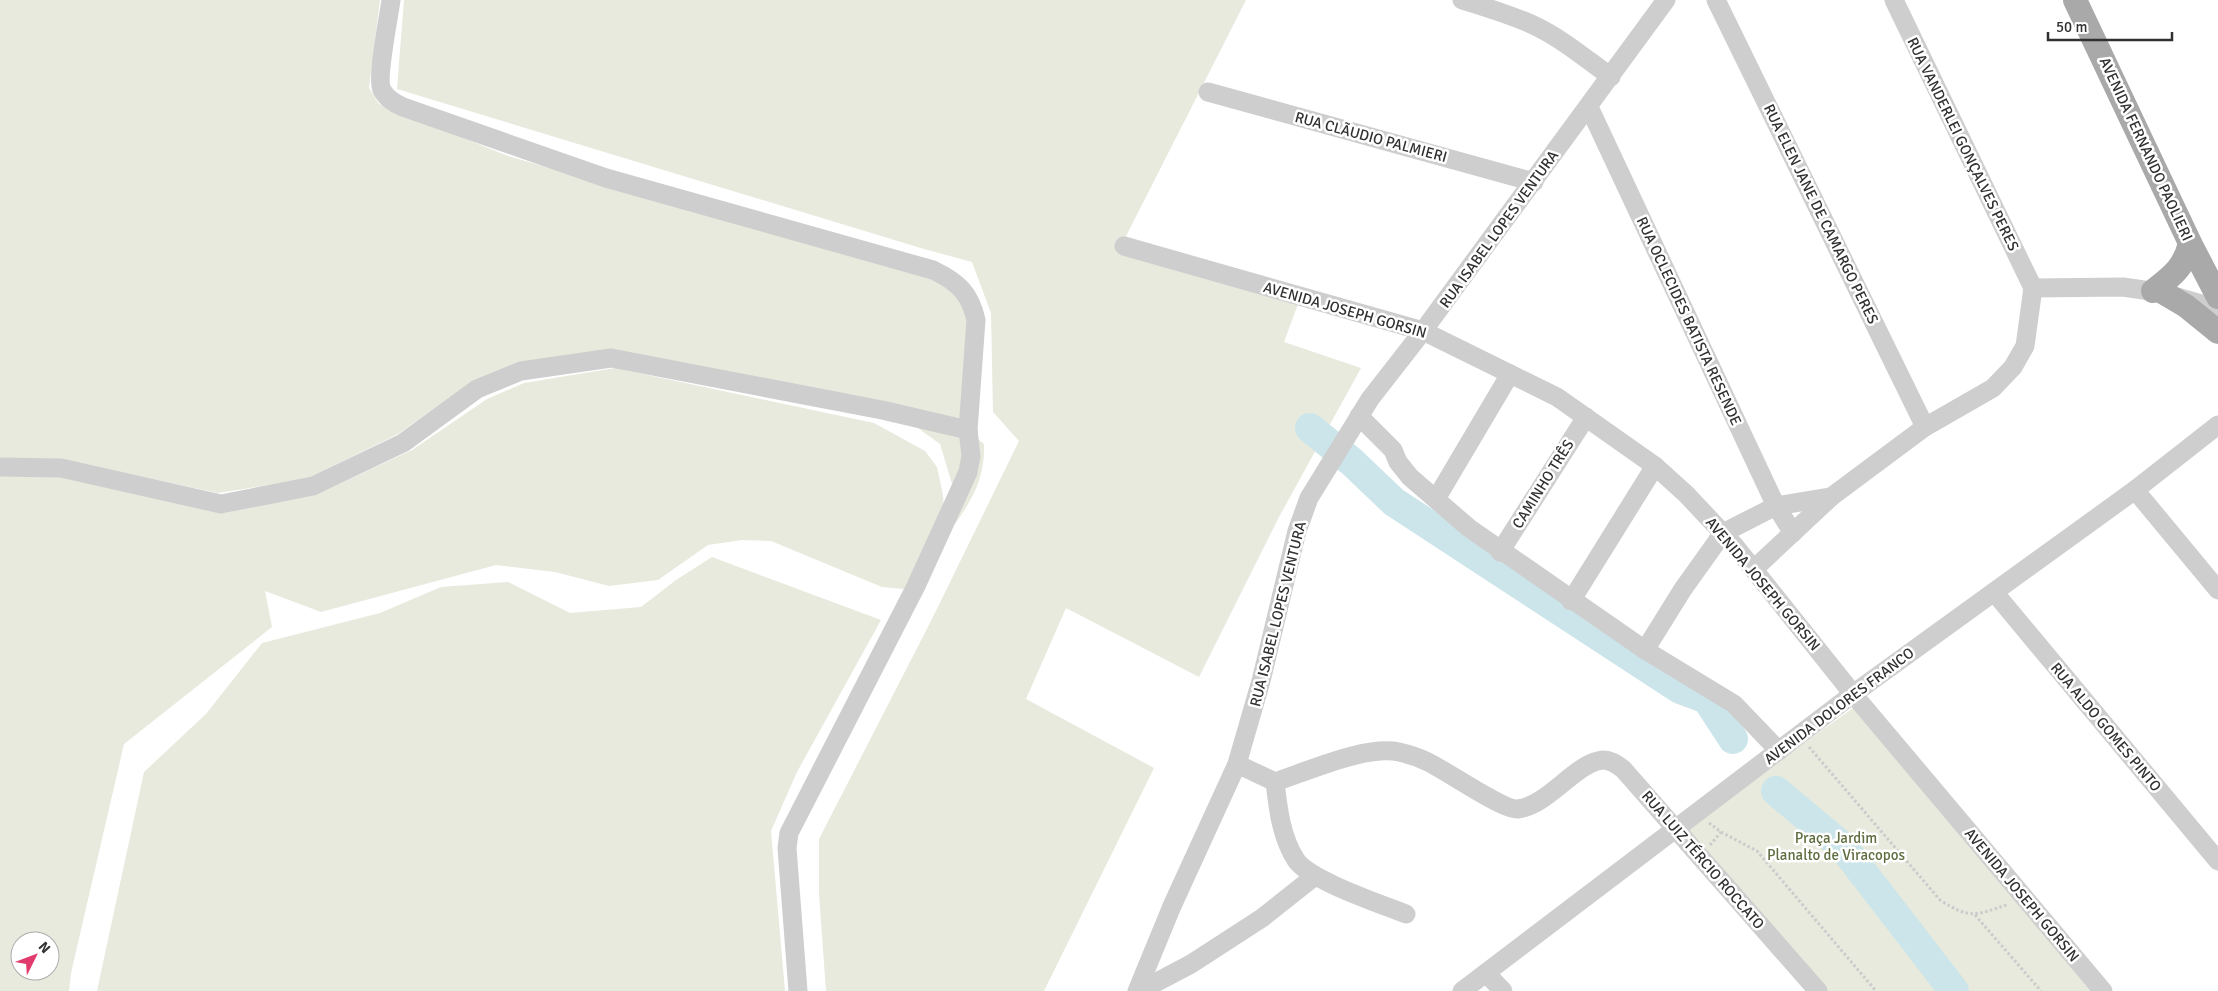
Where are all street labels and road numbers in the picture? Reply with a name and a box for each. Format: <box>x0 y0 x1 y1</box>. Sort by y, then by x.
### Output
street label: RUA VANDERLEI GONÇALVES PERES <box>1903 34 2023 254</box>
street label: AVENIDA FERNANDO PAOLIERI <box>2096 54 2196 244</box>
street label: RUA ELEN JANE DE CAMARGO PERES <box>1760 101 1882 327</box>
street label: RUA CLÃUDIO PALMIERI <box>1293 107 1449 166</box>
street label: RUA ISABEL LOPES VENTURA <box>1436 147 1562 311</box>
street label: RUA OCLECIDES BATISTA RESENDE <box>1633 214 1745 428</box>
street label: AVENIDA JOSEPH GORSIN <box>1261 278 1429 342</box>
street label: CAMINHO TRÊS <box>1508 436 1578 532</box>
street label: AVENIDA JOSEPH GORSIN <box>1702 514 1824 654</box>
street label: RUA ISABEL LOPES VENTURA <box>1246 520 1310 708</box>
street label: AVENIDA DOLORES FRANCO <box>1760 644 1918 768</box>
street label: RUA ALDO GOMES PINTO <box>2047 659 2165 795</box>
street label: RUA LUIZ TÉRCIO ROCCATO <box>1638 786 1769 933</box>
street label: AVENIDA JOSEPH GORSIN <box>1961 825 2083 965</box>

